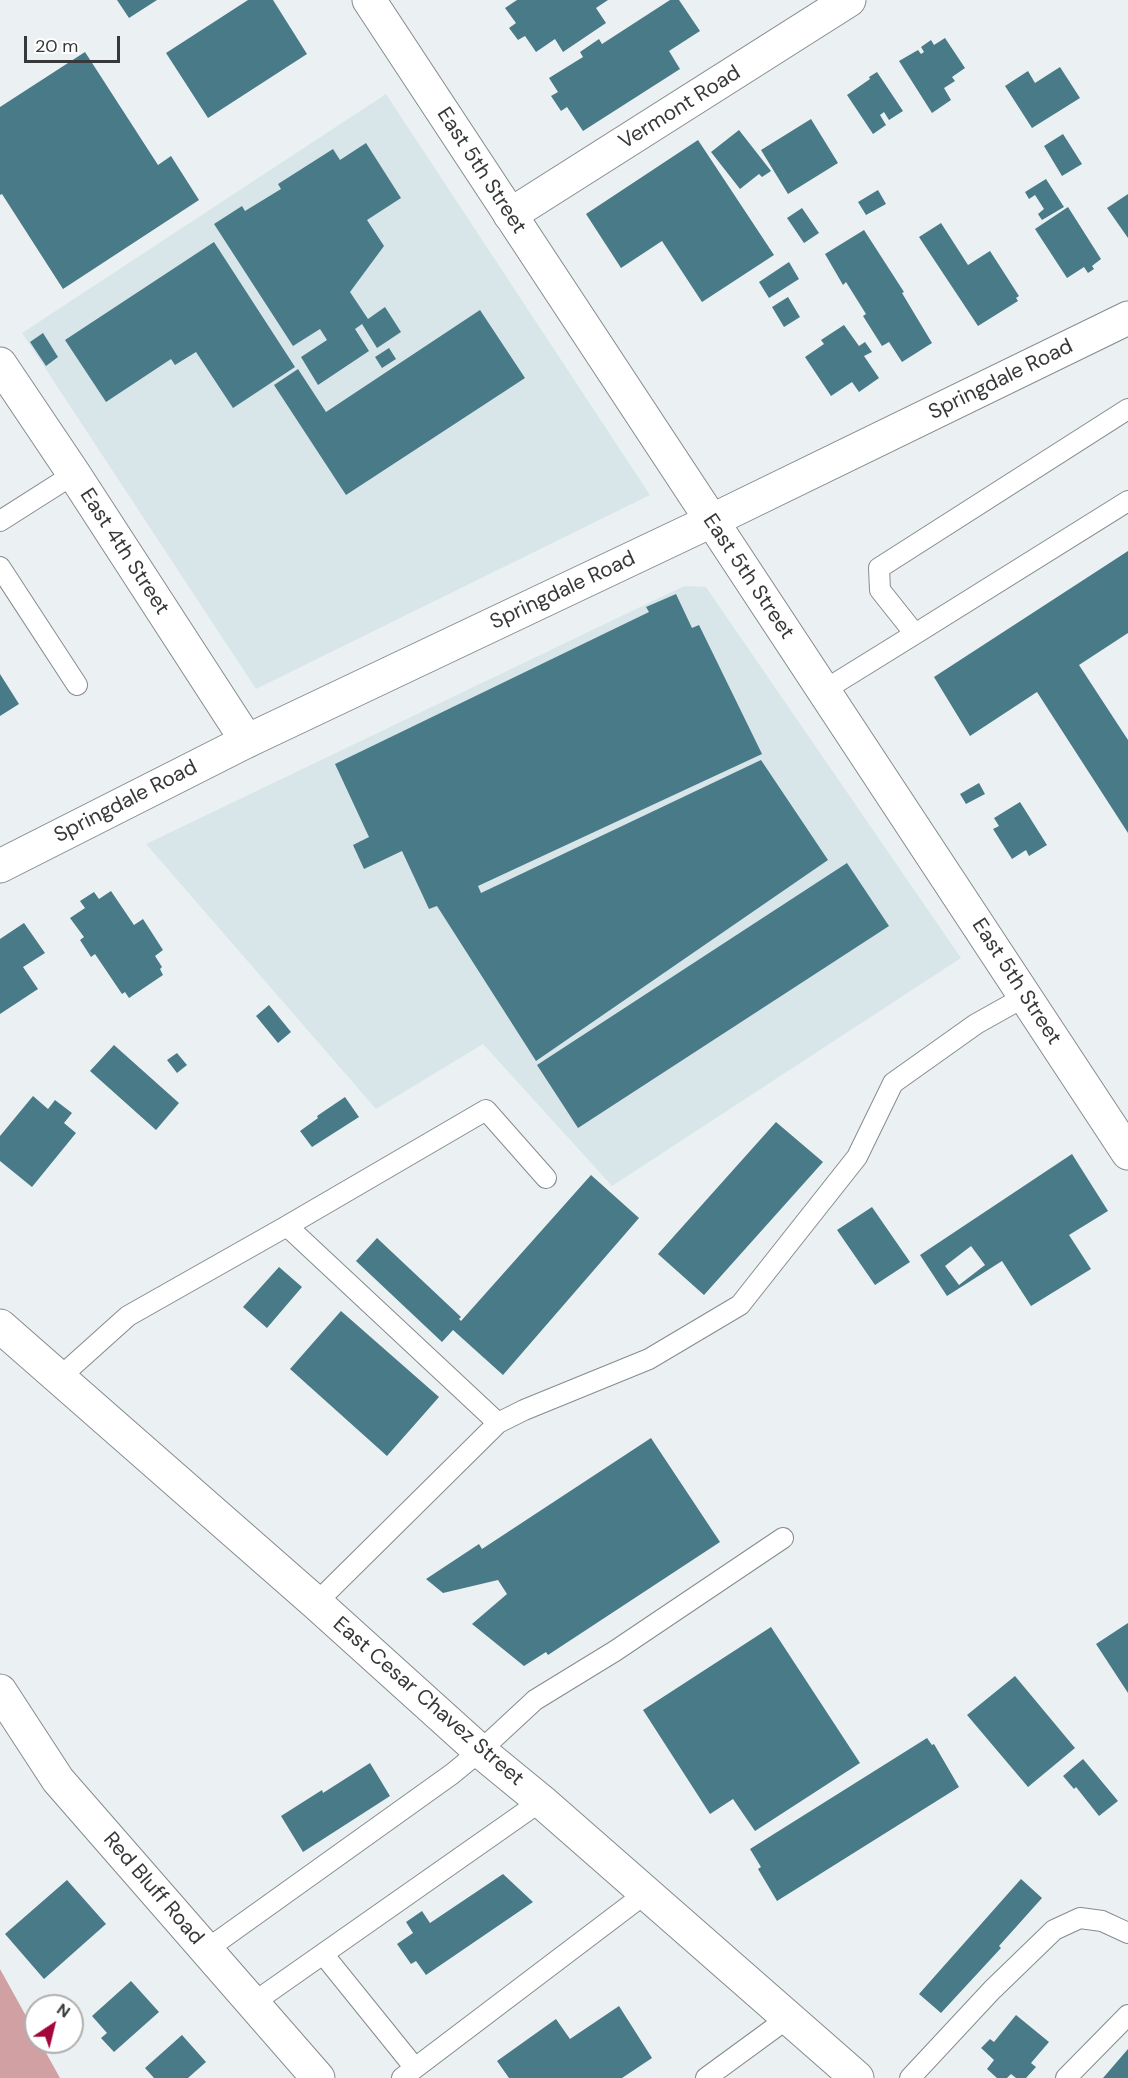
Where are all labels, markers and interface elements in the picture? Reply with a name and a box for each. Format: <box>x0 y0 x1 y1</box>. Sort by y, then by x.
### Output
scale bar <box>27 24 123 62</box>
text: 20 m <box>35 34 78 58</box>
street label: Vermont Road <box>615 61 745 155</box>
street label: East 5th Street <box>431 103 531 239</box>
street label: Springdale Road <box>925 334 1077 426</box>
street label: East 4th Street <box>74 484 174 620</box>
street label: East 5th Street <box>697 510 799 644</box>
street label: Springdale Road <box>486 546 640 636</box>
street label: Springdale Road <box>50 755 202 849</box>
street label: East 5th Street <box>966 914 1066 1050</box>
street label: East Cesar Chavez Street <box>327 1612 529 1792</box>
street label: Red Bluff Road <box>97 1828 209 1950</box>
north arrow <box>24 1994 84 2054</box>
text: N <box>53 1999 74 2022</box>

